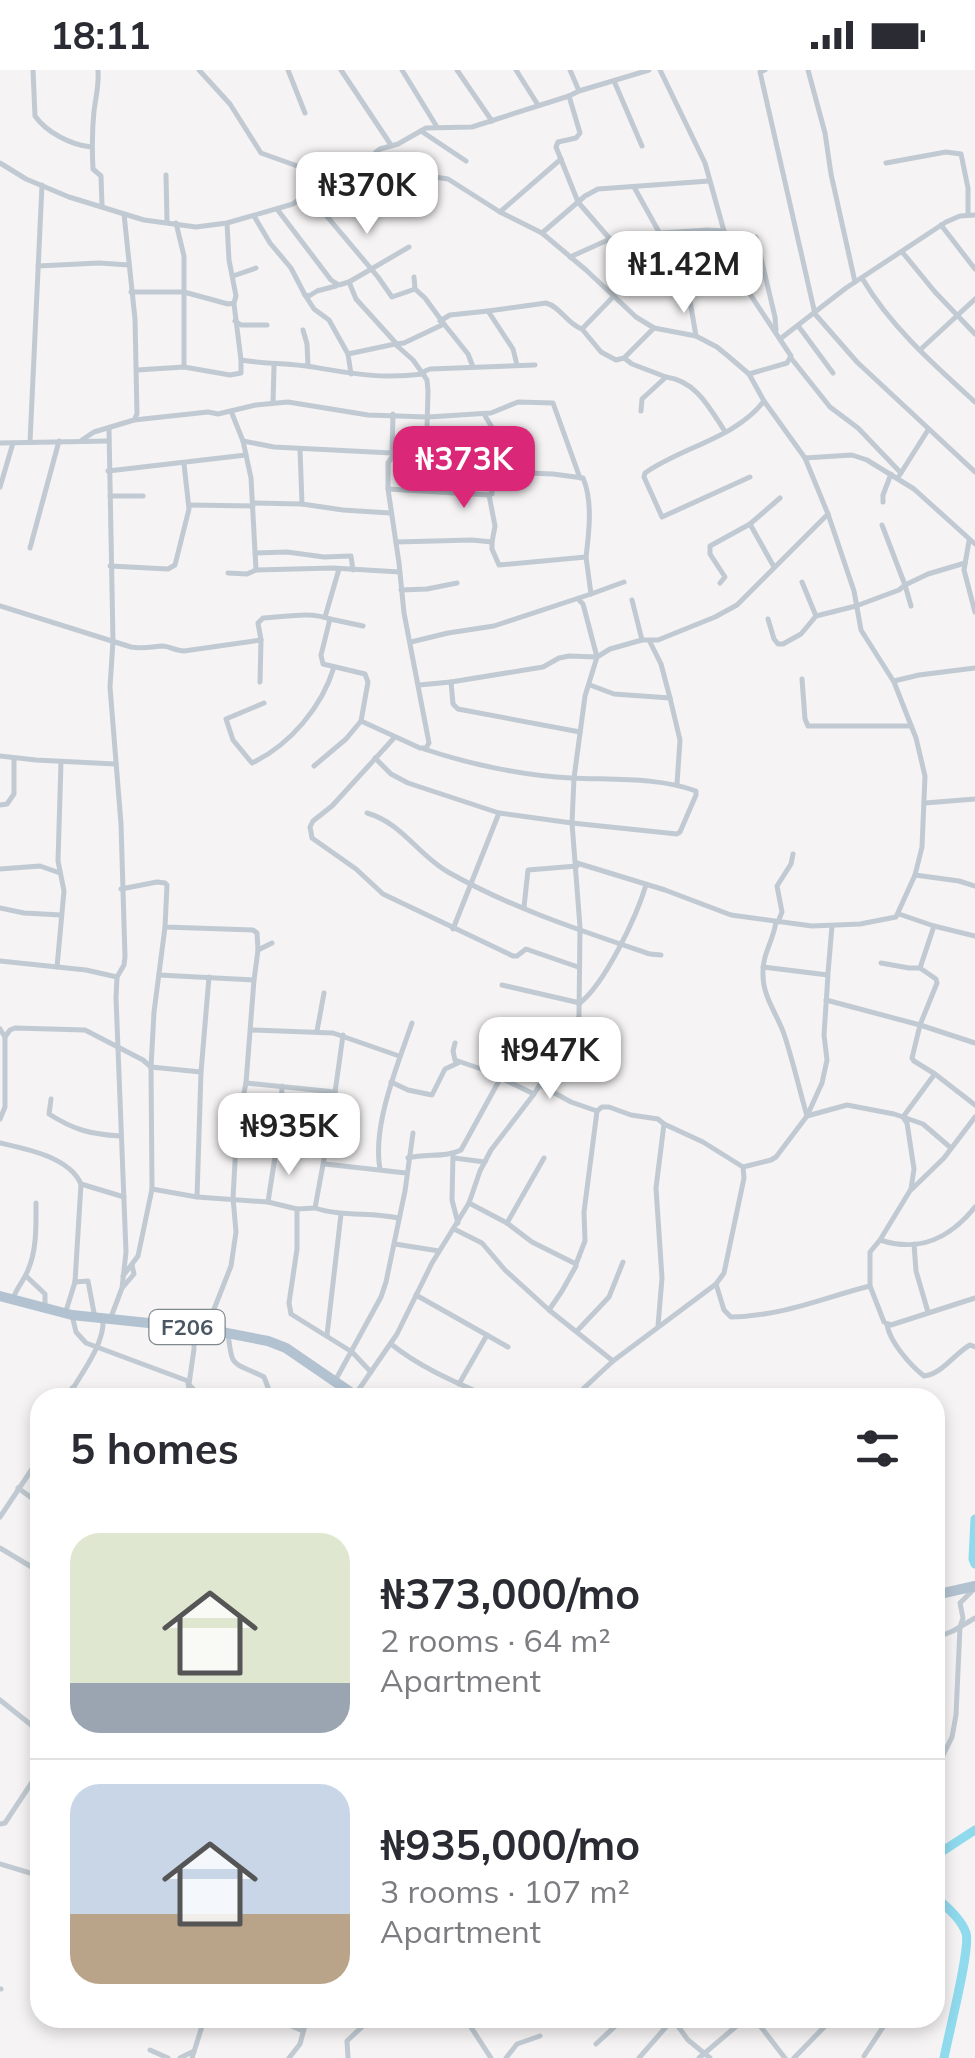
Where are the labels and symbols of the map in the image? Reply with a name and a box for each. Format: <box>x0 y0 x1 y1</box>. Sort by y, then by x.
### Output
pin: ₦370K <box>297 152 437 237</box>
pin: ₦1.42M <box>603 231 765 316</box>
pin: ₦373K <box>394 426 534 511</box>
pin: ₦947K <box>480 1017 620 1102</box>
pin: ₦935K <box>219 1093 359 1178</box>
road number: F206 <box>150 1310 224 1344</box>

